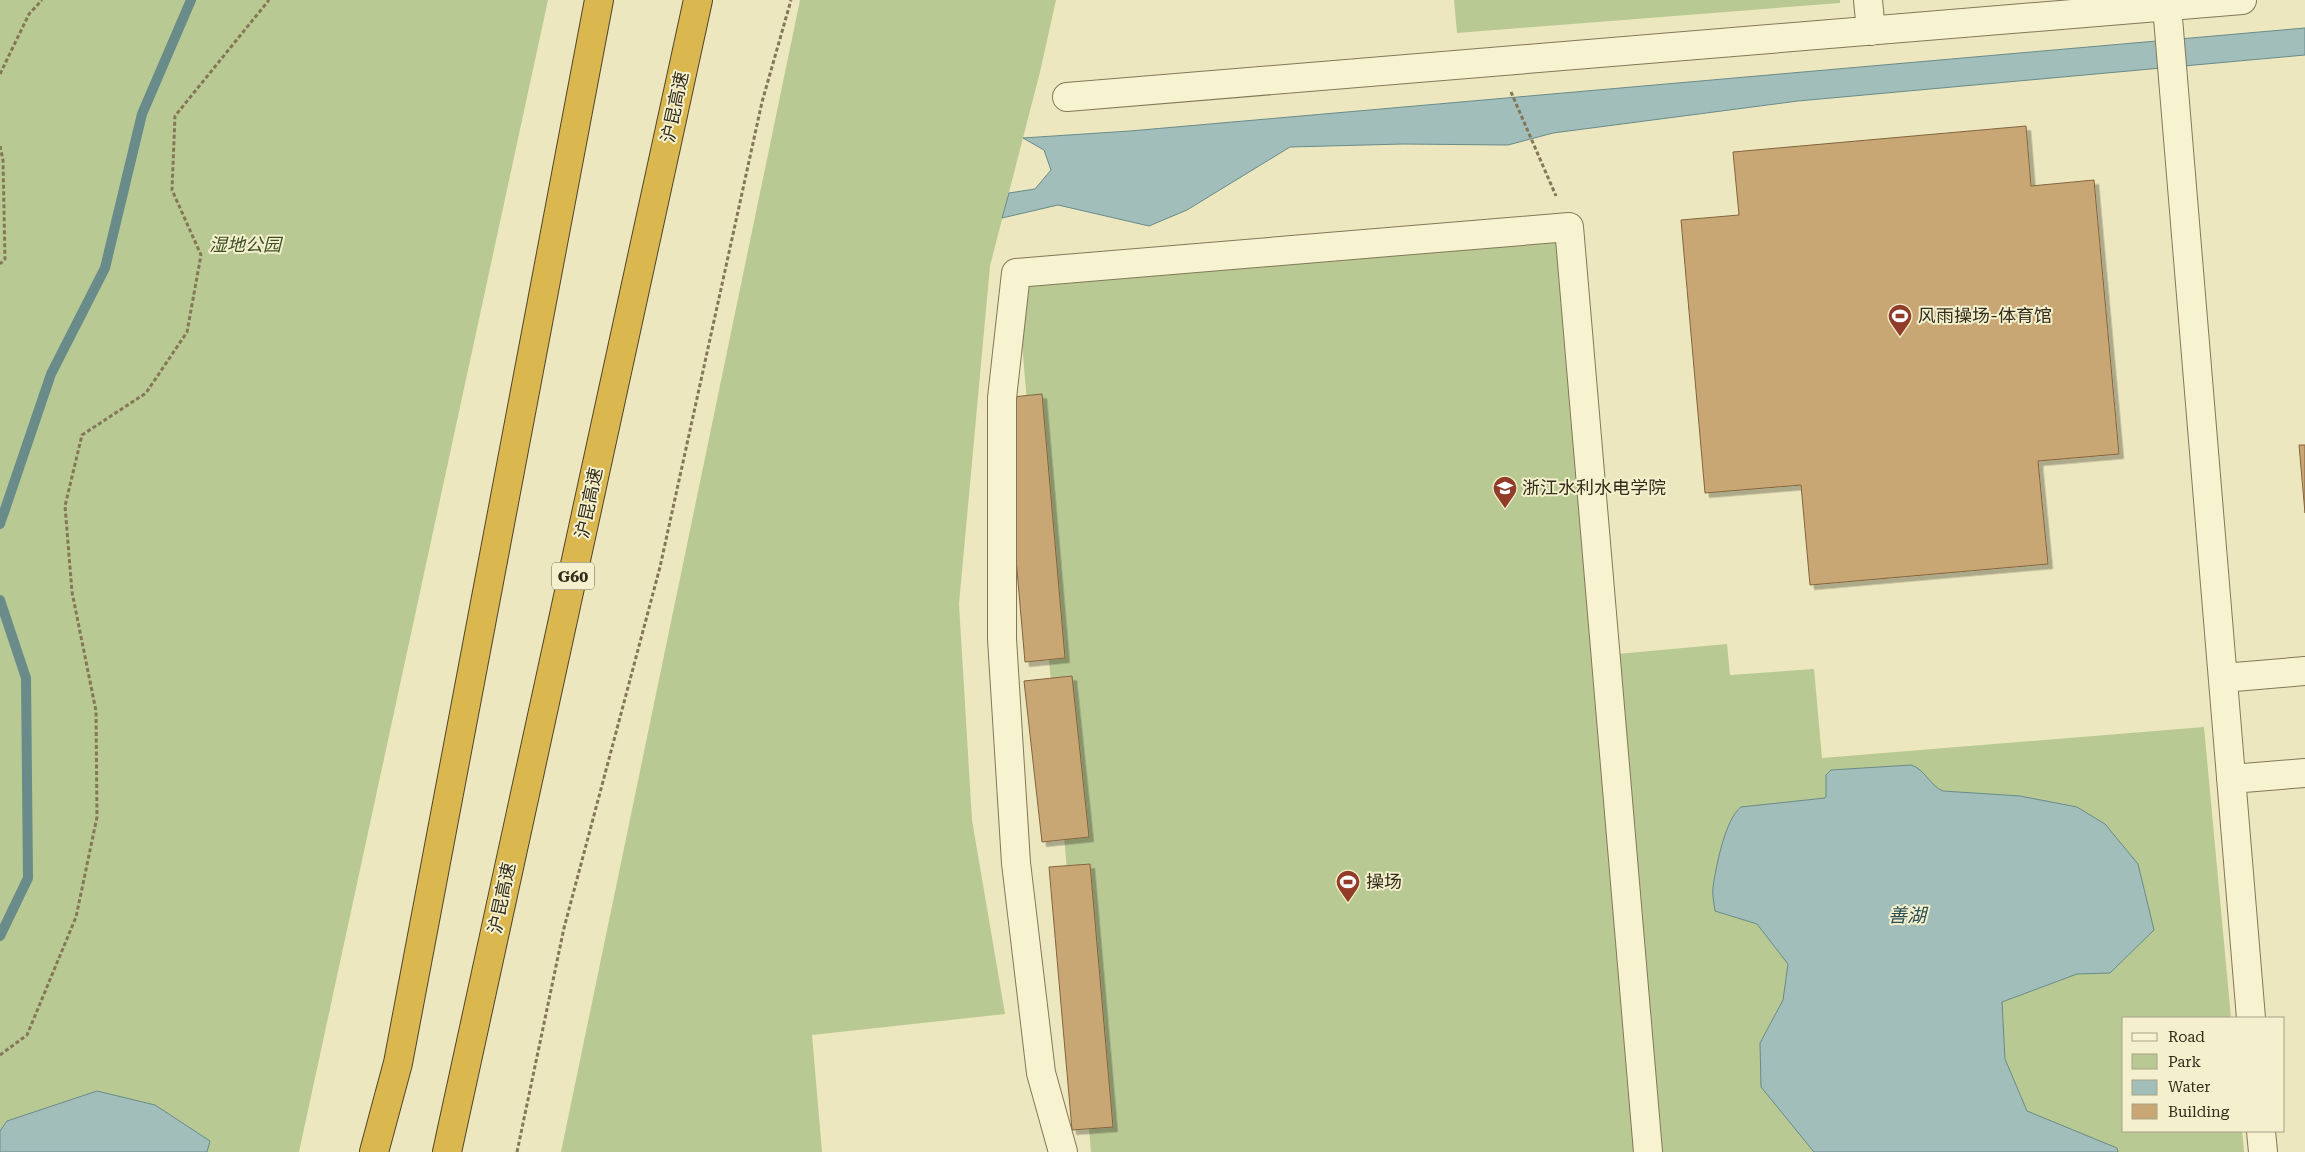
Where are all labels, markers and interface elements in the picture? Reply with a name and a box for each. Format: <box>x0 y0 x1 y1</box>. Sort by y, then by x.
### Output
street label: 沪昆高速 <box>657 69 692 144</box>
park label: 湿地公园 <box>209 234 284 255</box>
sports icon: 风雨操场-体育馆 <box>1887 303 1913 337</box>
place label: 风雨操场-体育馆 <box>1918 305 2052 326</box>
street label: 沪昆高速 <box>571 465 606 540</box>
school or university icon: 浙江水利水电学院 <box>1492 475 1518 509</box>
place label: 浙江水利水电学院 <box>1522 477 1666 498</box>
road number: G60 <box>552 562 594 590</box>
street label: 沪昆高速 <box>484 860 519 935</box>
sports icon: 操场 <box>1335 869 1361 903</box>
place label: 操场 <box>1366 871 1402 892</box>
water label: 善湖 <box>1888 904 1929 927</box>
legend <box>2122 1017 2285 1132</box>
text: Road <box>2168 1028 2205 1046</box>
text: Park <box>2168 1053 2202 1071</box>
text: Water <box>2168 1078 2210 1096</box>
text: Building <box>2168 1103 2230 1121</box>

